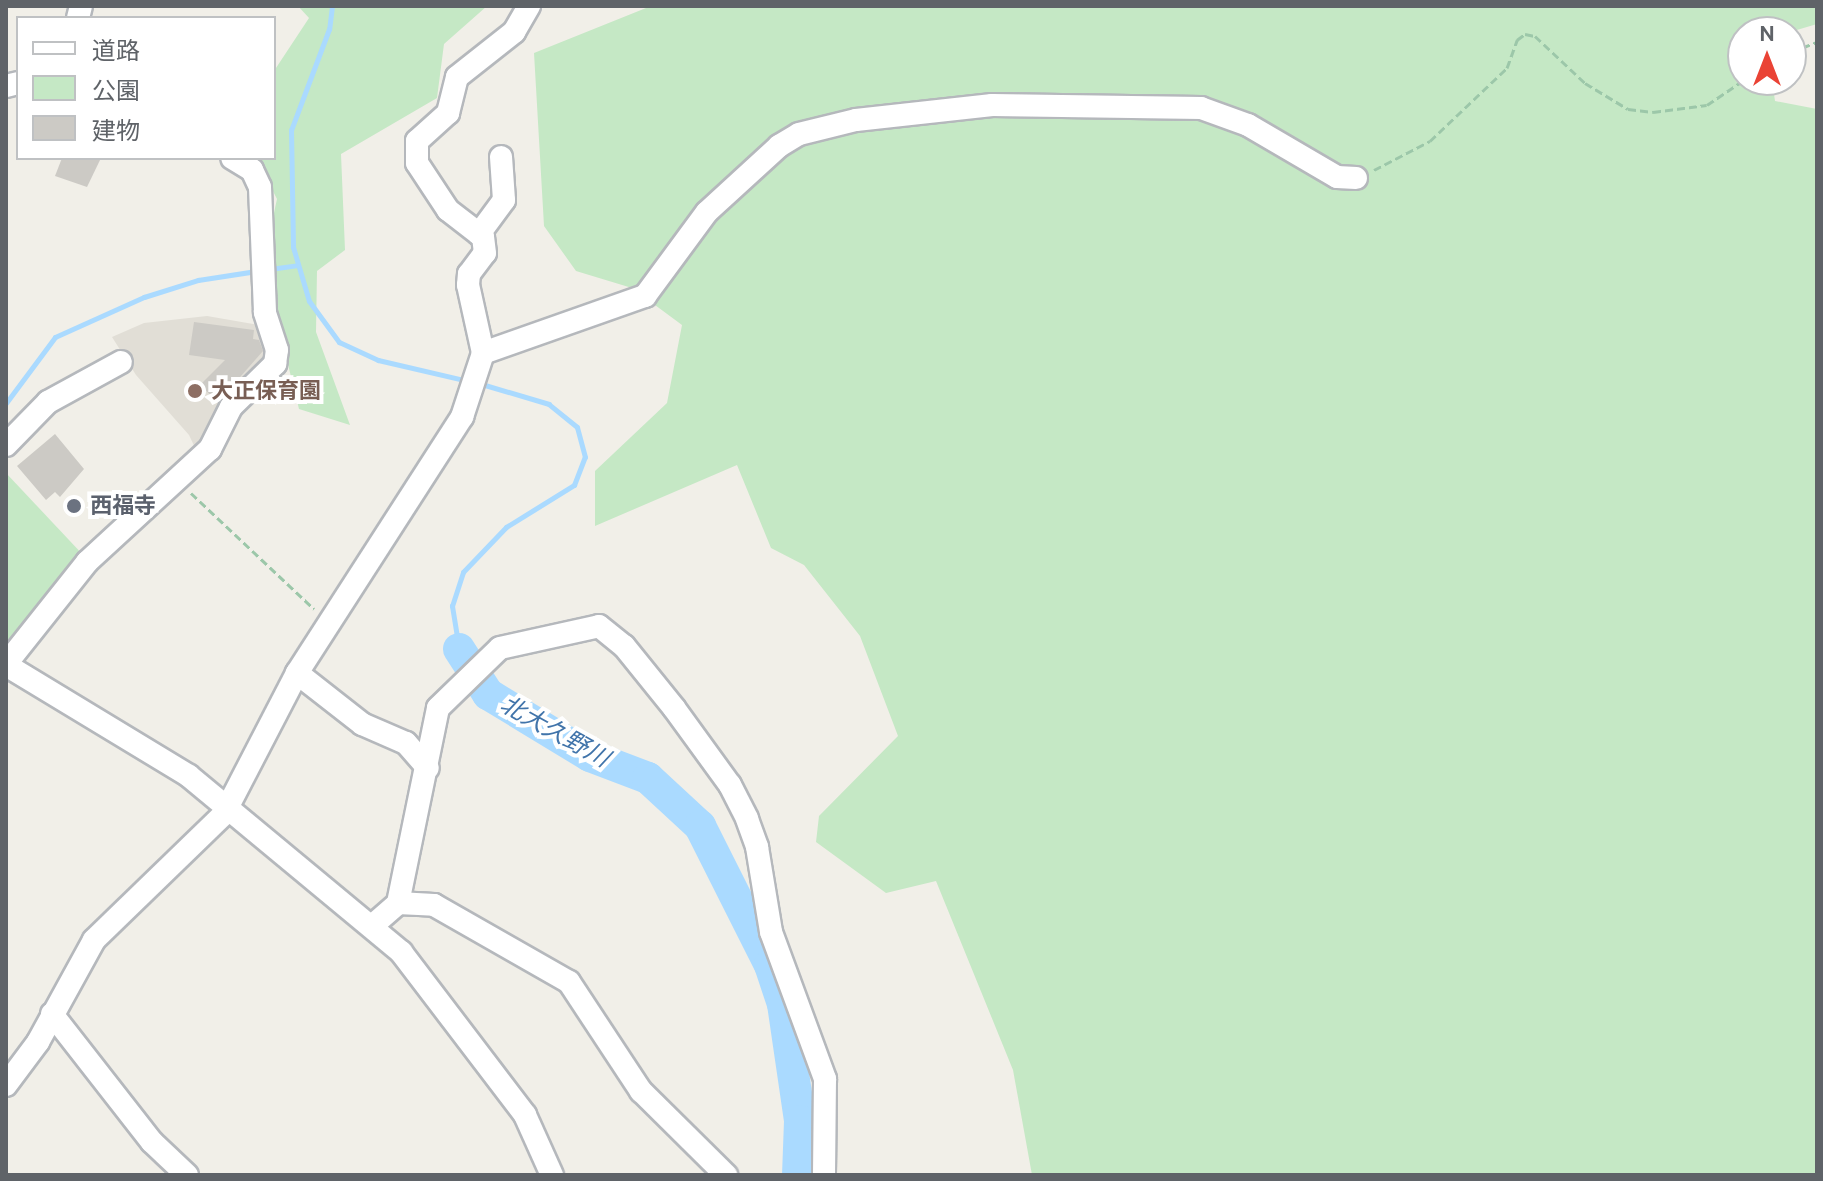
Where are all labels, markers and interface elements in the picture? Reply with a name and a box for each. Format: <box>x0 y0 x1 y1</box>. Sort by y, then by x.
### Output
legend <box>16 16 276 160</box>
north arrow <box>1727 16 1807 96</box>
text: N <box>1759 20 1775 47</box>
text: 道路 <box>92 36 140 65</box>
text: 公園 <box>92 76 140 105</box>
text: 建物 <box>92 116 140 145</box>
place label: 大正保育園 <box>211 378 321 404</box>
marker: 大正保育園 <box>186 382 204 400</box>
place label: 西福寺 <box>90 493 156 519</box>
marker: 西福寺 <box>65 497 83 515</box>
water label: 北大久野川 <box>496 689 614 773</box>

